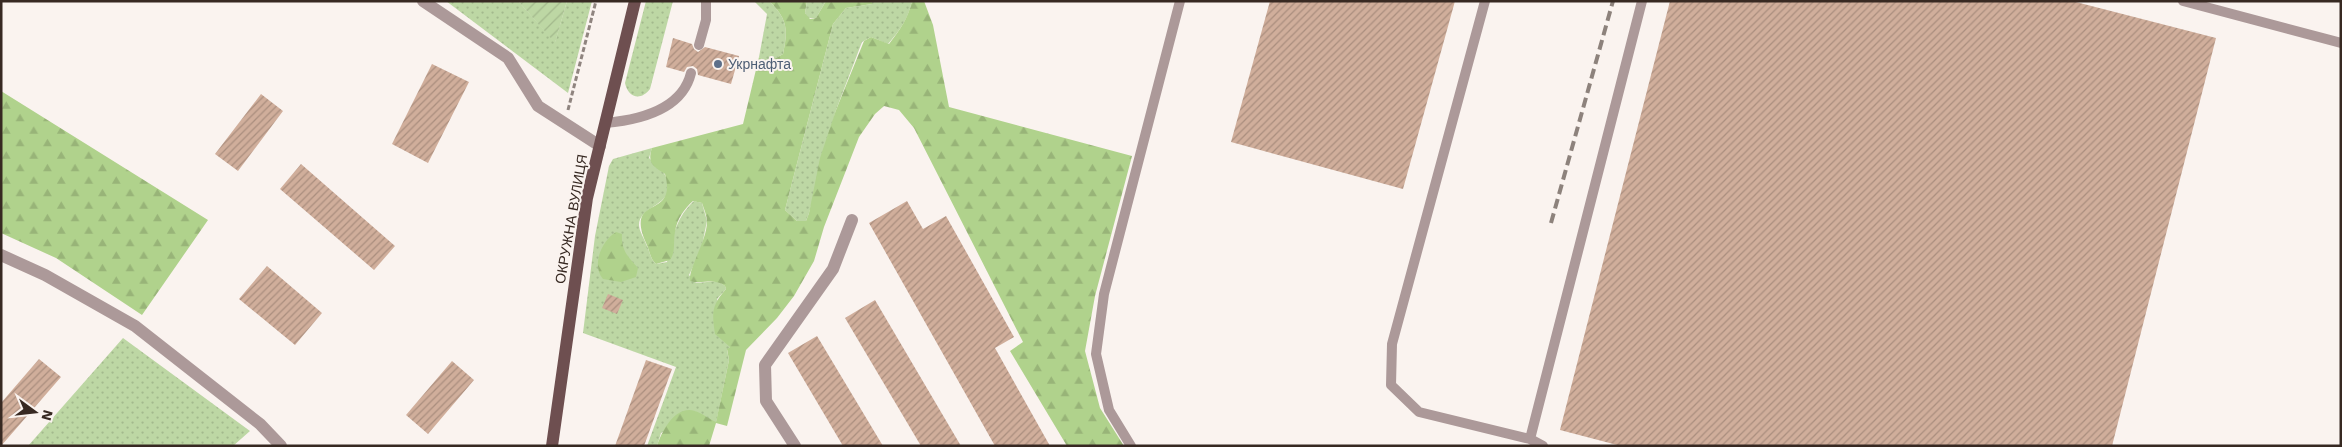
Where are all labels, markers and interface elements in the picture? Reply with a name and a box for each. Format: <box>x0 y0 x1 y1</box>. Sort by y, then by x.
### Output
place label: Укрнафта <box>728 56 791 72</box>
marker: Укрнафта <box>712 58 724 70</box>
street label: ОКРУЖНА ВУЛИЦЯ <box>552 153 590 285</box>
north arrow <box>10 387 60 437</box>
text: N <box>38 408 57 422</box>

